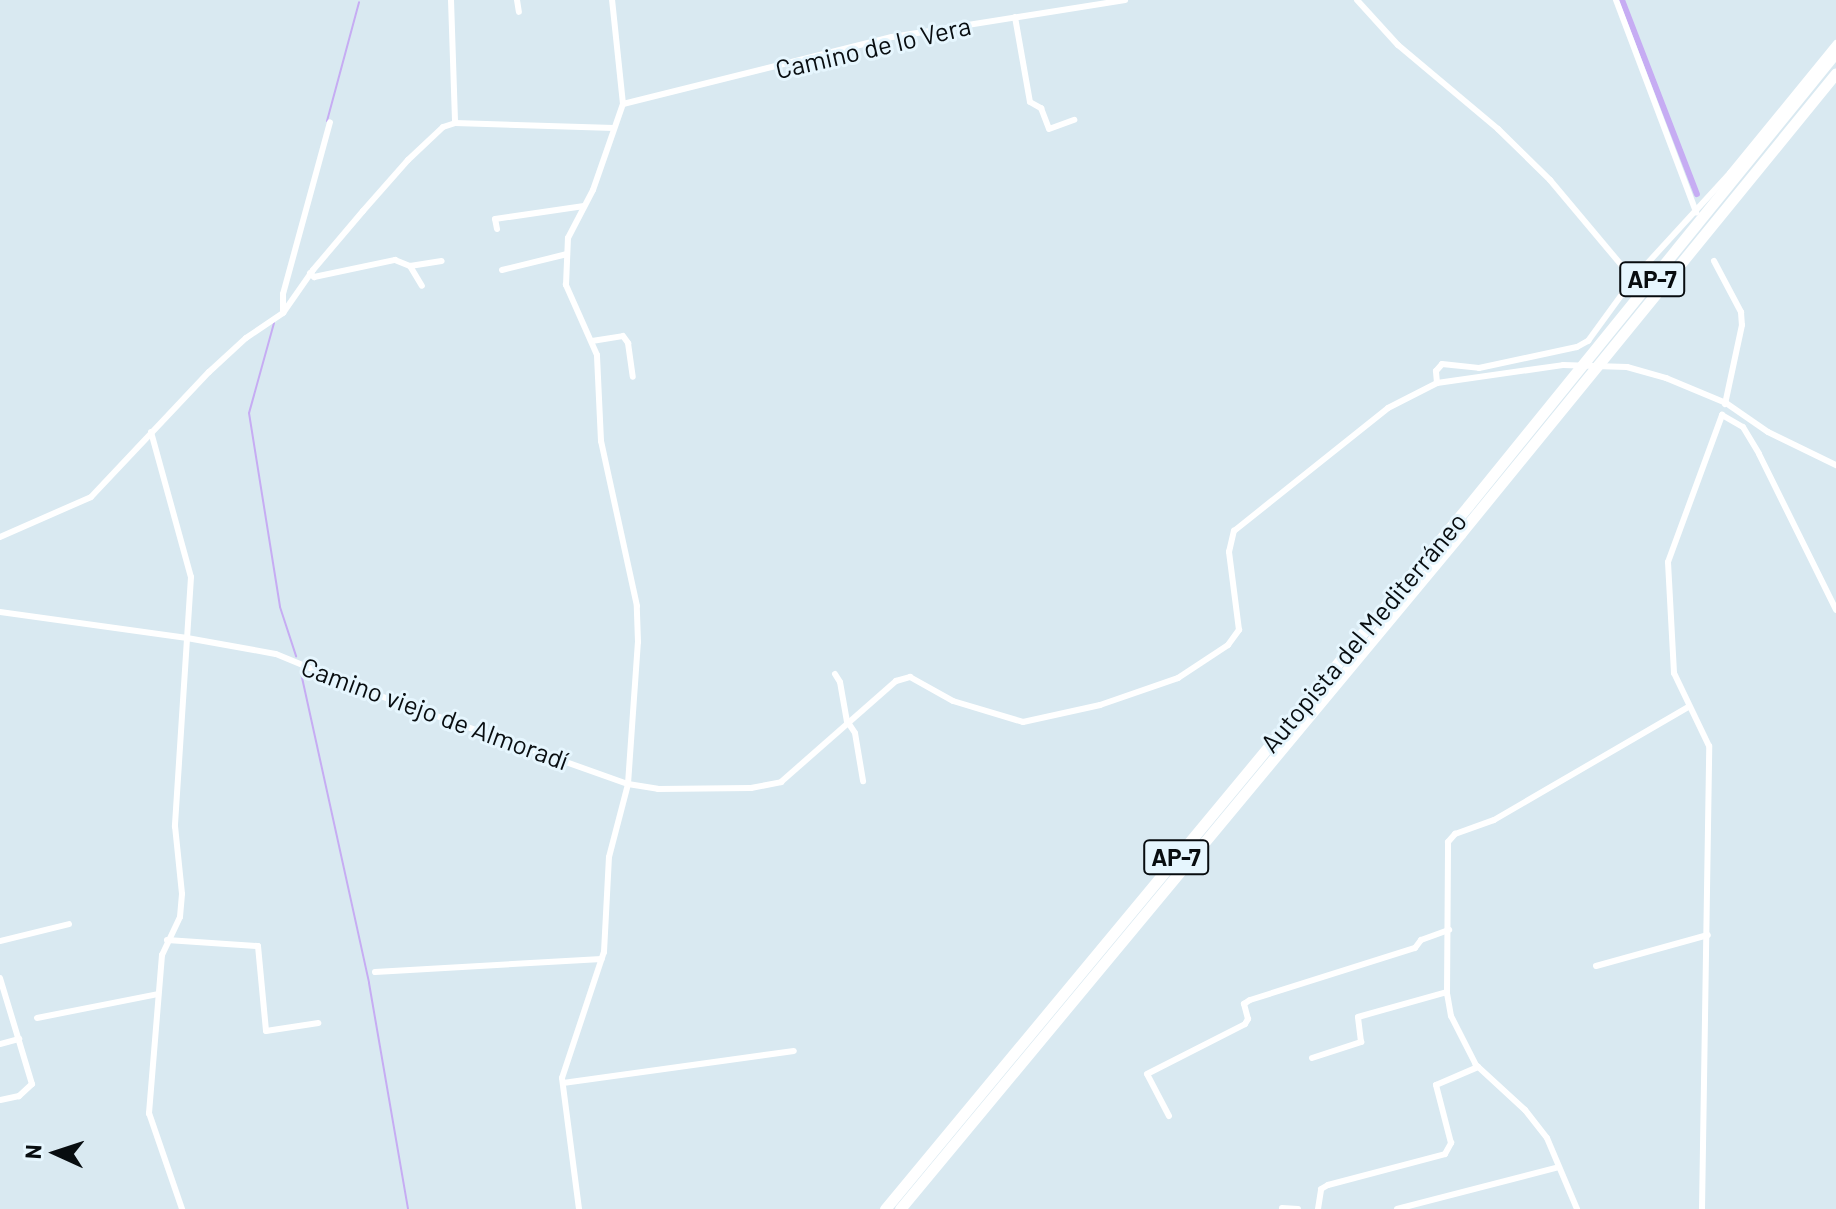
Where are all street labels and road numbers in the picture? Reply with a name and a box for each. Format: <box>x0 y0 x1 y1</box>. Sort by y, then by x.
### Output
street label: Camino de lo Vera <box>772 9 974 85</box>
road number: AP-7 <box>1618 259 1686 299</box>
street label: Autopista del Mediterráneo <box>1253 506 1473 758</box>
street label: Camino viejo de Almoradí <box>297 650 573 776</box>
road number: AP-7 <box>1142 837 1210 877</box>

